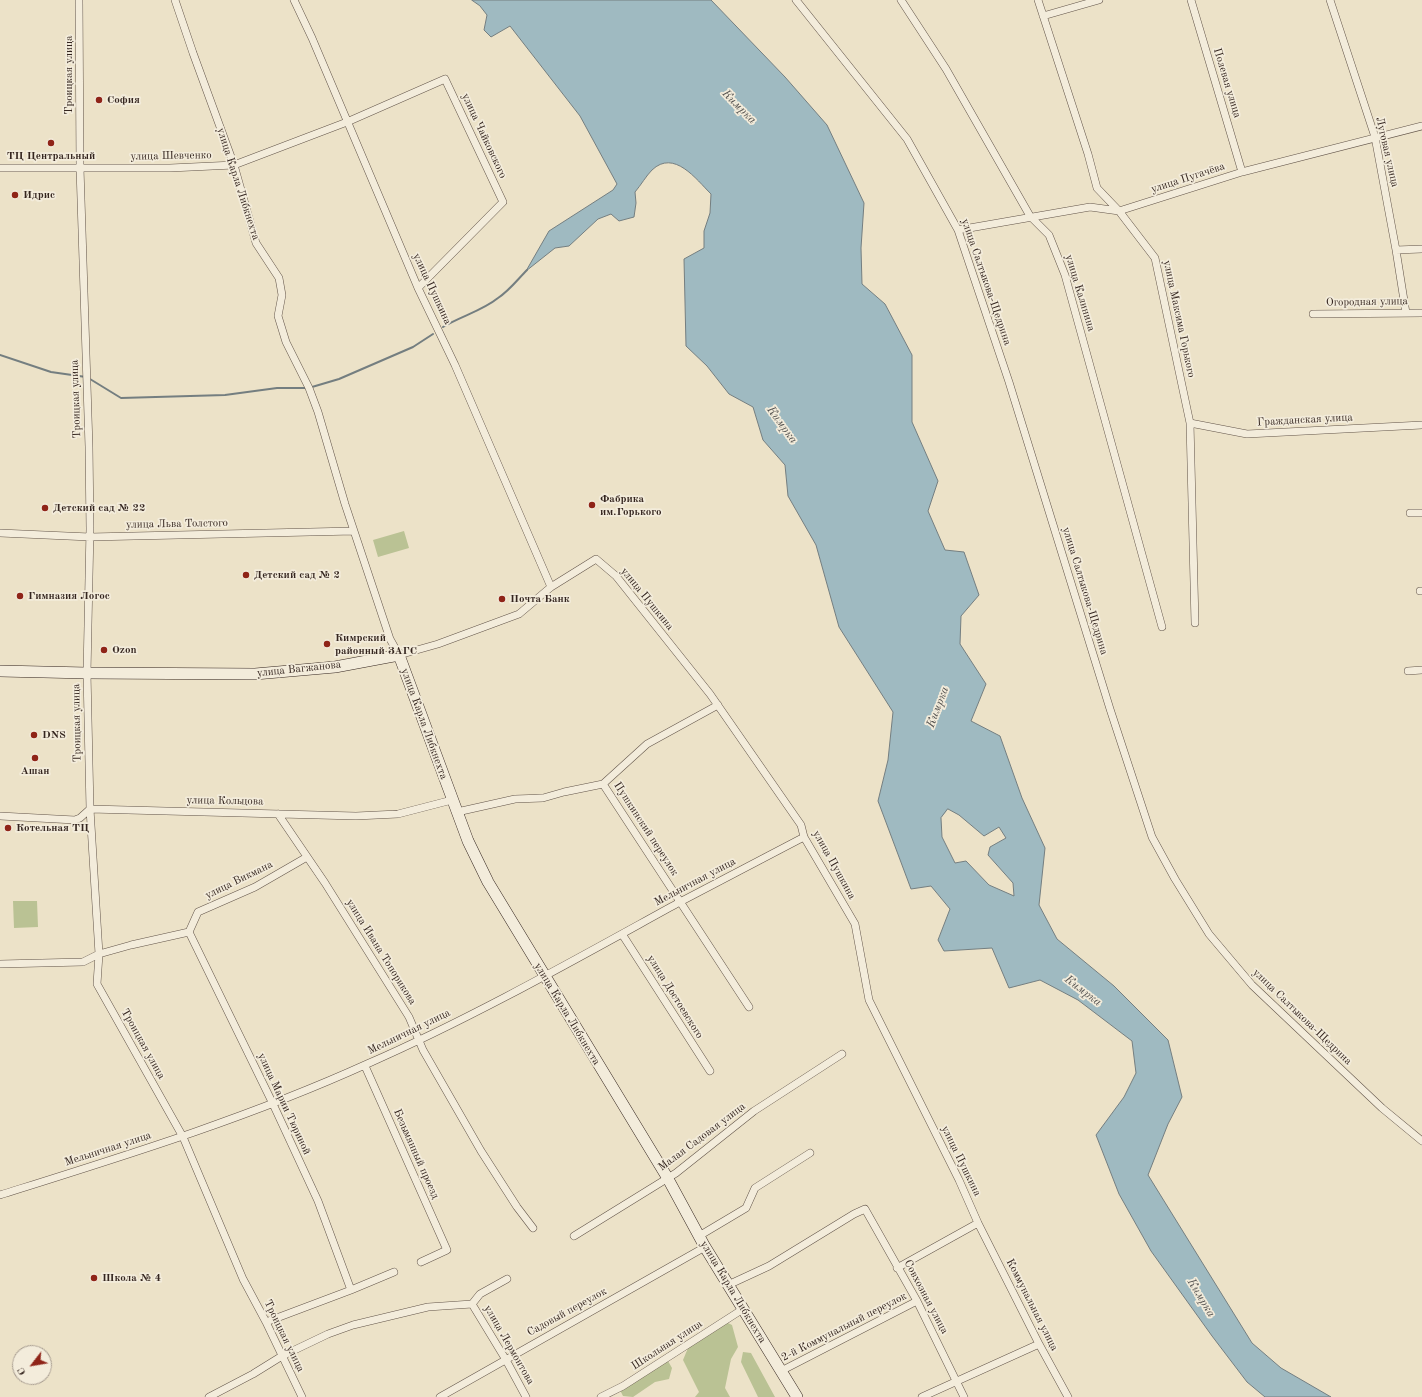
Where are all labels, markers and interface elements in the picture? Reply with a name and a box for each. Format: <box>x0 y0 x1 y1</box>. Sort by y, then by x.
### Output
street label: Троицкая улица <box>62 36 76 114</box>
street label: Полевая улица <box>1210 46 1244 120</box>
water label: Кимрка <box>719 87 759 127</box>
street label: улица Чайковского <box>459 91 509 181</box>
place label: София <box>107 93 140 107</box>
marker: София <box>94 95 104 105</box>
street label: Луговая улица <box>1373 116 1401 188</box>
street label: улица Карла Либкнехта <box>214 126 262 242</box>
marker: ТЦ Центральный <box>46 138 56 148</box>
place label: ТЦ Центральный <box>7 149 95 163</box>
street label: улица Шевченко <box>130 149 212 163</box>
street label: улица Пугачёва <box>1149 160 1227 196</box>
place label: Идрис <box>23 188 55 202</box>
marker: Идрис <box>10 190 20 200</box>
street label: улица Салтыкова-Щедрина <box>958 217 1014 347</box>
street label: улица Пушкина <box>410 251 454 327</box>
street label: улица Калинина <box>1062 253 1098 333</box>
street label: улица Максима Горького <box>1160 259 1198 379</box>
street label: Огородная улица <box>1326 295 1408 309</box>
street label: Троицкая улица <box>68 359 84 439</box>
water label: Кимрка <box>764 403 800 447</box>
street label: Гражданская улица <box>1257 411 1353 429</box>
place label: Фабрика им.Горького <box>600 492 662 518</box>
marker: Фабрика им.Горького <box>587 500 597 510</box>
place label: Детский сад № 22 <box>53 501 145 515</box>
marker: Детский сад № 22 <box>40 503 50 513</box>
street label: улица Льва Толстого <box>126 517 228 531</box>
street label: улица Салтыкова-Щедрина <box>1059 525 1111 657</box>
street label: улица Пушкина <box>618 565 676 633</box>
place label: Детский сад № 2 <box>254 568 340 582</box>
marker: Детский сад № 2 <box>241 570 251 580</box>
place label: Гимназия Логос <box>28 589 110 603</box>
marker: Гимназия Логос <box>15 591 25 601</box>
place label: Почта Банк <box>510 592 570 606</box>
marker: Почта Банк <box>497 594 507 604</box>
place label: Кимрский районный ЗАГС <box>335 631 417 657</box>
marker: Кимрский районный ЗАГС <box>322 639 332 649</box>
place label: Ozon <box>112 643 137 657</box>
marker: Ozon <box>99 645 109 655</box>
street label: улица Вагжанова <box>256 658 342 680</box>
street label: улица Карла Либкнехта <box>398 667 450 781</box>
street label: Троицкая улица <box>70 683 84 763</box>
water label: Кимрка <box>924 684 952 730</box>
place label: DNS <box>42 728 66 742</box>
marker: DNS <box>29 730 39 740</box>
marker: Ашан <box>30 753 40 763</box>
place label: Ашан <box>21 764 49 778</box>
street label: Пушкинский переулок <box>611 780 681 878</box>
street label: улица Кольцова <box>186 794 264 808</box>
place label: Котельная ТЦ <box>16 821 89 835</box>
marker: Котельная ТЦ <box>3 823 13 833</box>
street label: улица Пушкина <box>810 828 858 902</box>
street label: Мельничная улица <box>652 855 738 909</box>
street label: улица Викмана <box>203 858 275 902</box>
street label: улица Ивана Топорикова <box>343 897 419 1007</box>
street label: улица Достоевского <box>644 953 706 1041</box>
street label: улица Карла Либкнехта <box>531 960 603 1068</box>
street label: улица Салтыкова-Щедрина <box>1250 966 1354 1068</box>
water label: Кимрка <box>1062 972 1104 1010</box>
street label: Троицкая улица <box>118 1006 168 1082</box>
street label: Мельничная улица <box>366 1006 452 1058</box>
street label: улица Марии Тюриной <box>255 1051 313 1157</box>
street label: Малая Садовая улица <box>656 1100 748 1174</box>
street label: Безымянный проезд <box>390 1107 442 1201</box>
street label: улица Пушкина <box>938 1124 984 1198</box>
street label: Мельничная улица <box>63 1129 153 1169</box>
street label: улица Карла Либкнехта <box>697 1238 769 1346</box>
street label: Коммунальная улица <box>1003 1257 1061 1353</box>
street label: Совхозная улица <box>901 1258 951 1336</box>
place label: Школа № 4 <box>102 1271 161 1285</box>
marker: Школа № 4 <box>89 1273 99 1283</box>
water label: Кимрка <box>1184 1276 1218 1320</box>
street label: Садовый переулок <box>525 1285 609 1339</box>
street label: 2-й Коммунальный переулок <box>779 1290 909 1364</box>
street label: Троицкая улица <box>261 1298 307 1374</box>
street label: улица Лермонтова <box>481 1303 537 1387</box>
street label: Школьная улица <box>629 1317 705 1373</box>
north arrow <box>12 1345 52 1385</box>
text: С <box>16 1365 29 1377</box>

